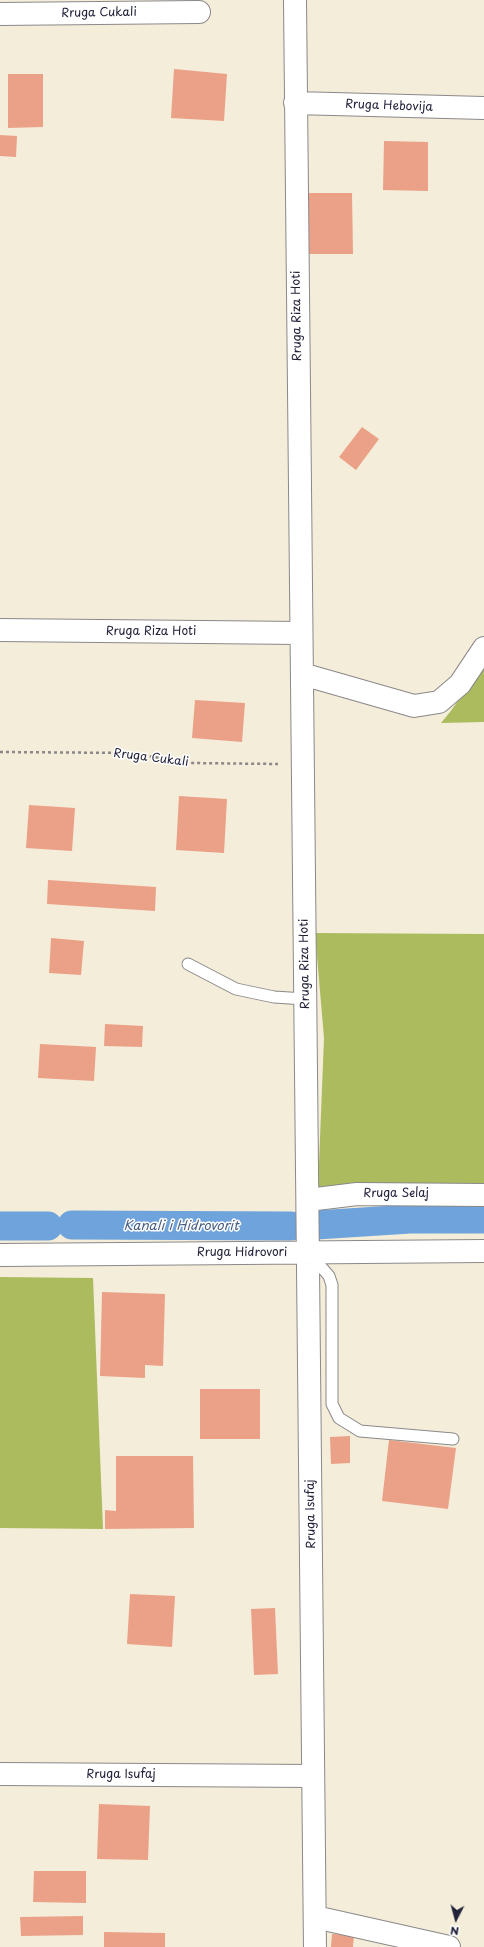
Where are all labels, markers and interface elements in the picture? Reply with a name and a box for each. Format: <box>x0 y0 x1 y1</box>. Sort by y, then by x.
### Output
street label: Rruga Cukali <box>61 5 137 21</box>
street label: Rruga Hebovija <box>345 97 433 115</box>
street label: Rruga Riza Hoti <box>289 271 305 361</box>
street label: Rruga Riza Hoti <box>106 625 196 639</box>
street label: Rruga Cukali <box>113 746 189 770</box>
street label: Rruga Riza Hoti <box>297 919 313 1009</box>
street label: Rruga Selaj <box>363 1187 429 1201</box>
water label: Kanali i Hidrovorit <box>124 1218 238 1234</box>
street label: Rruga Hidrovori <box>197 1246 287 1260</box>
street label: Rruga Isufaj <box>303 1479 319 1549</box>
street label: Rruga Isufaj <box>86 1768 156 1782</box>
north arrow <box>436 1899 476 1939</box>
text: N <box>449 1923 460 1940</box>

